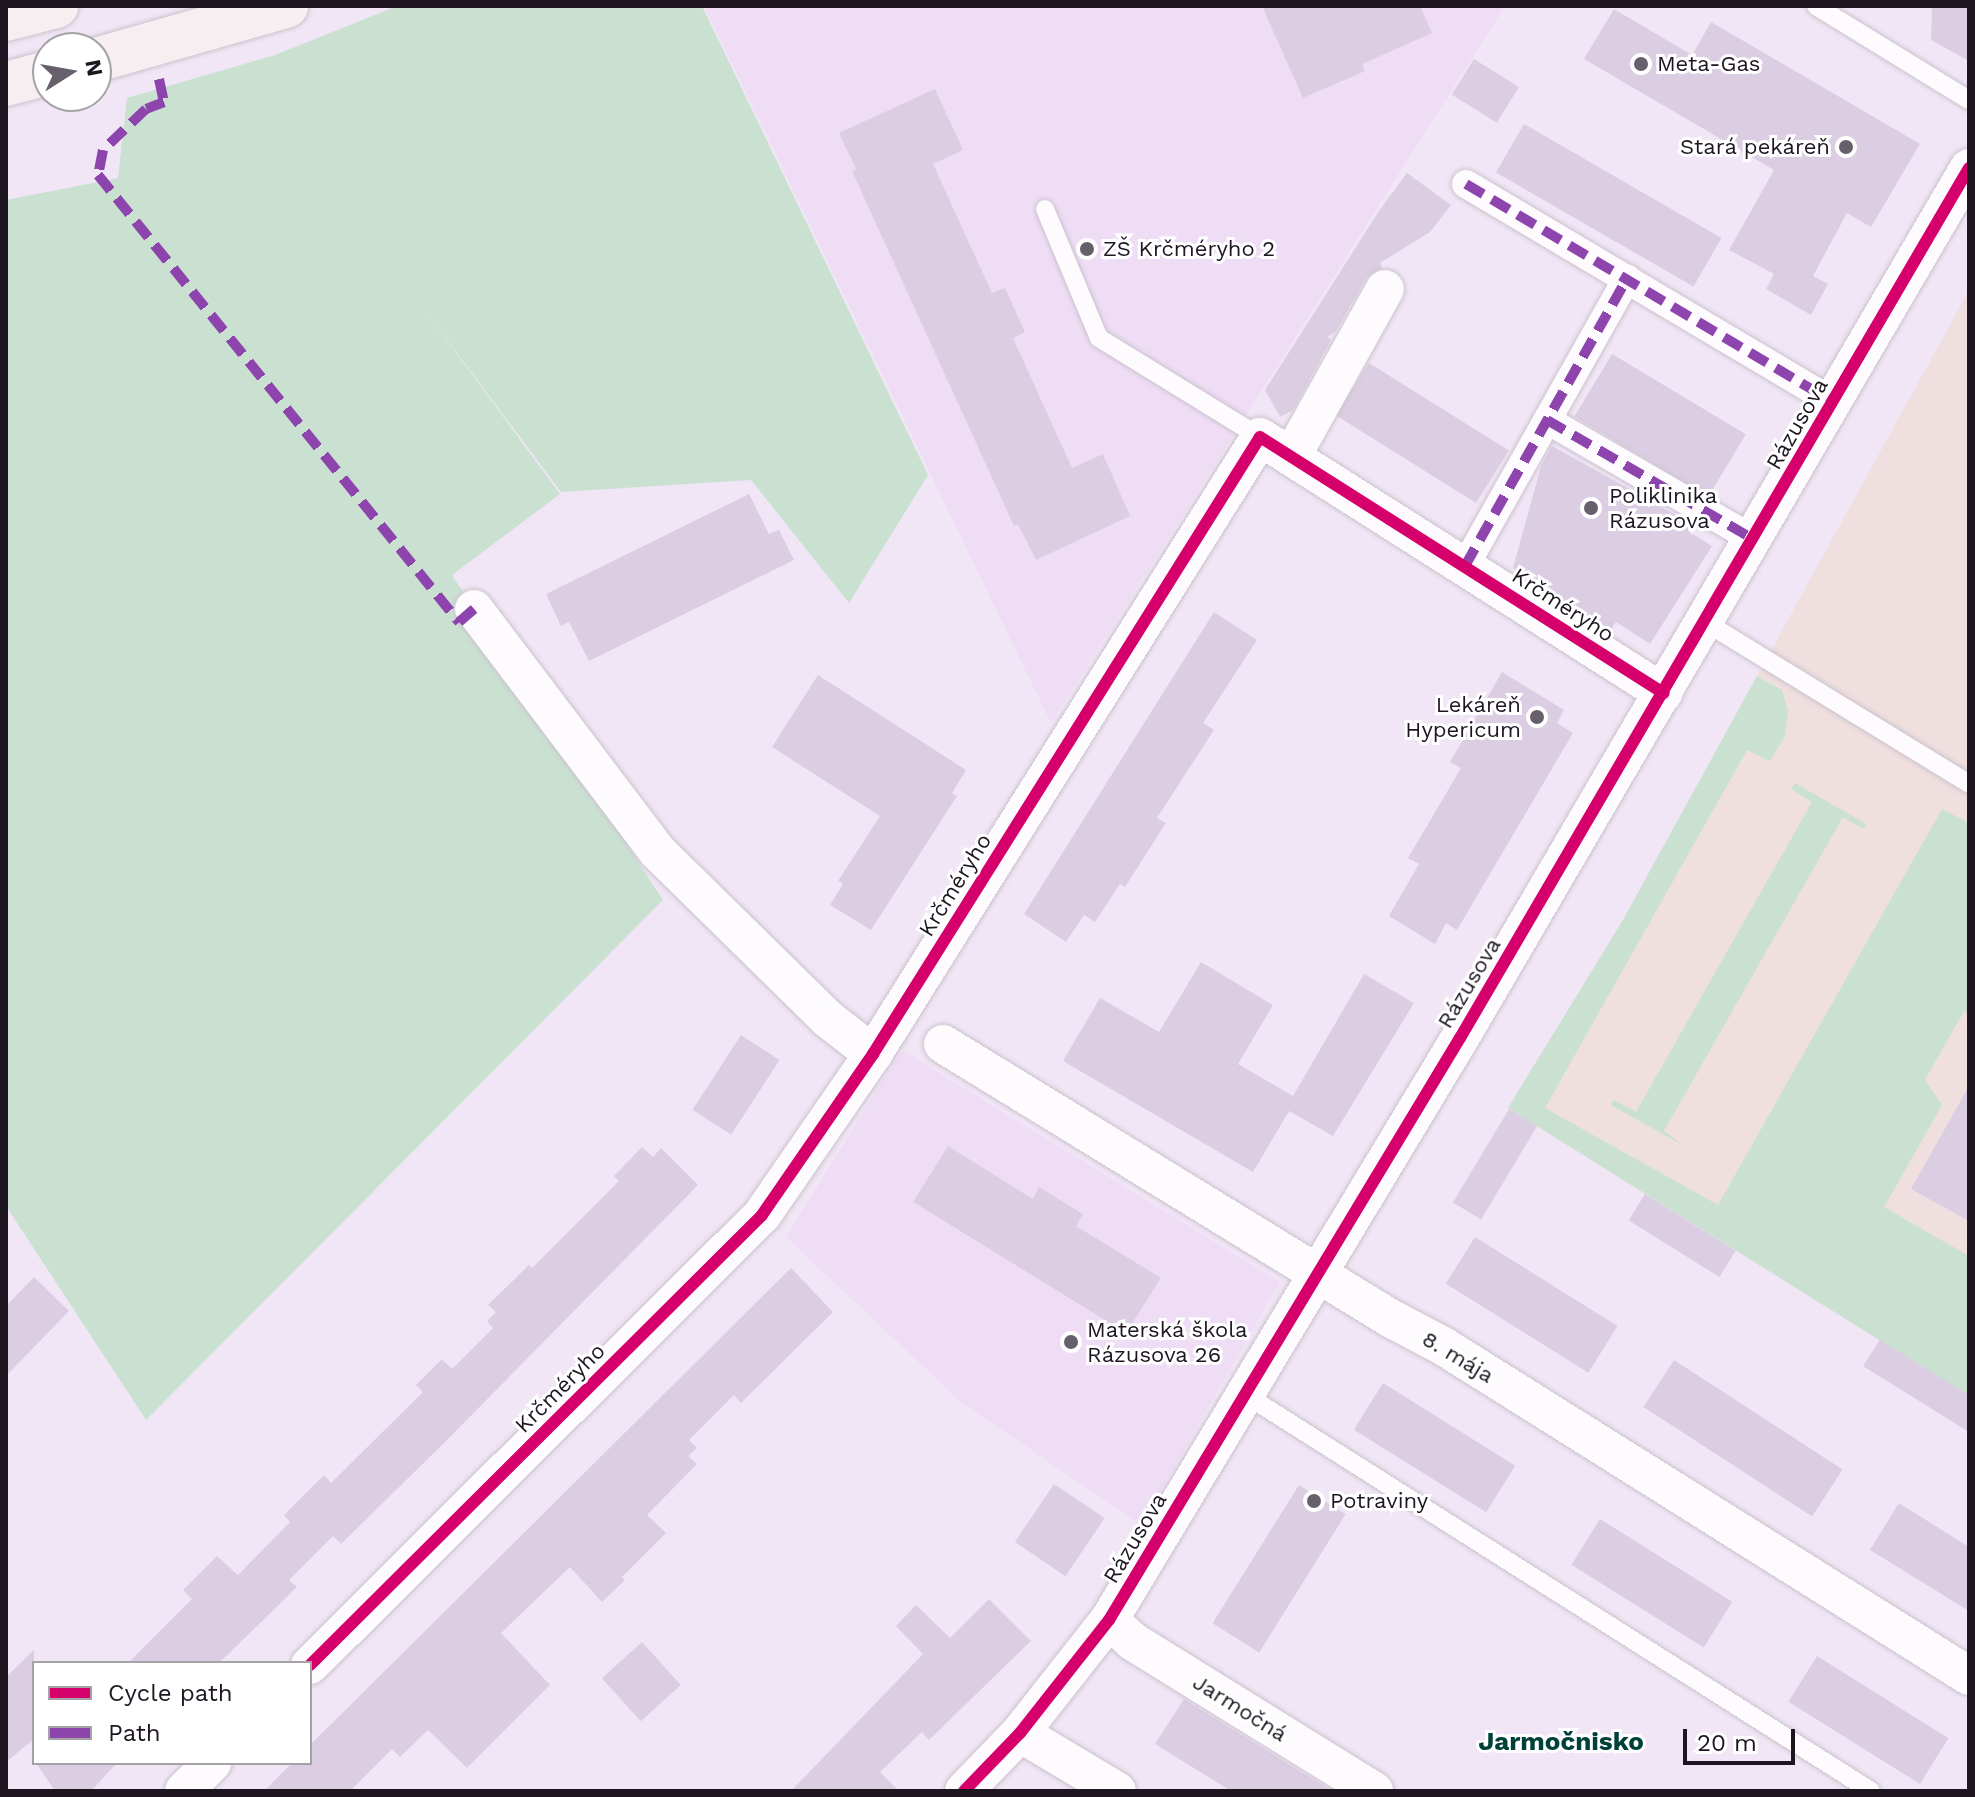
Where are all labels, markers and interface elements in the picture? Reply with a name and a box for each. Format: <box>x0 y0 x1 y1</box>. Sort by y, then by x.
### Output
north arrow <box>32 32 112 112</box>
place label: Meta-Gas <box>1657 51 1760 77</box>
marker: Meta-Gas <box>1632 55 1650 73</box>
text: N <box>80 57 108 78</box>
place label: Stará pekáreň <box>1679 134 1830 160</box>
marker: Stará pekáreň <box>1837 138 1855 156</box>
place label: ZŠ Krčméryho 2 <box>1103 236 1275 262</box>
marker: ZŠ Krčméryho 2 <box>1078 240 1096 258</box>
street label: Rázusova <box>1760 374 1834 474</box>
place label: Poliklinika Rázusova <box>1609 482 1717 534</box>
marker: Poliklinika Rázusova <box>1580 497 1602 519</box>
street label: Krčméryho <box>1507 562 1619 648</box>
place label: Lekáreň Hypericum <box>1405 691 1521 742</box>
marker: Lekáreň Hypericum <box>1528 708 1546 726</box>
street label: Krčméryho <box>913 829 997 941</box>
street label: Rázusova <box>1432 933 1506 1033</box>
place label: Materská škola Rázusova 26 <box>1087 1316 1248 1368</box>
street label: 8. mája <box>1418 1325 1498 1389</box>
marker: Materská škola Rázusova 26 <box>1062 1333 1080 1351</box>
street label: Krčméryho <box>510 1338 610 1438</box>
street label: Rázusova <box>1098 1488 1172 1588</box>
place label: Potraviny <box>1330 1488 1428 1514</box>
marker: Potraviny <box>1305 1492 1323 1510</box>
legend <box>32 1661 312 1765</box>
street label: Jarmočná <box>1188 1669 1292 1747</box>
text: Cycle path <box>108 1679 233 1707</box>
scale bar <box>1687 1713 1799 1763</box>
text: Path <box>108 1719 161 1747</box>
district label: Jarmočnisko <box>1478 1726 1644 1758</box>
text: 20 m <box>1697 1729 1757 1757</box>

